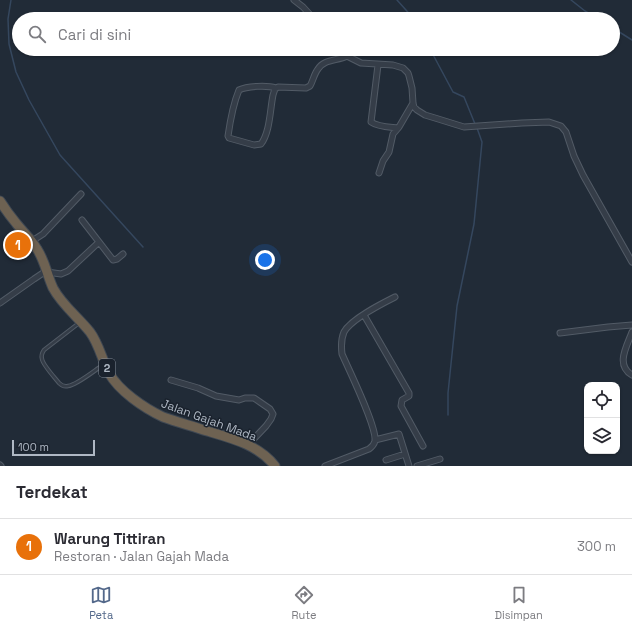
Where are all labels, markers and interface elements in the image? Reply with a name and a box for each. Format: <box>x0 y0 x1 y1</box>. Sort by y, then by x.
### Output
search box <box>12 12 620 56</box>
icon: search <box>26 23 48 45</box>
text: Cari di sini <box>58 25 131 44</box>
pin: 1 <box>5 230 31 260</box>
your location <box>255 250 275 270</box>
road number: 2 <box>99 359 115 377</box>
map controls <box>584 382 620 454</box>
button: locate <box>584 382 620 418</box>
street label: Jalan Gajah Mada <box>159 395 259 445</box>
button: layers <box>584 418 620 454</box>
scale bar <box>12 438 95 457</box>
text: 100 m <box>18 440 49 454</box>
text: Terdekat <box>16 481 88 503</box>
text: Warung Tittiran <box>54 529 165 548</box>
text: 1 <box>26 538 32 555</box>
text: 300 m <box>577 538 616 555</box>
text: Restoran · Jalan Gajah Mada <box>54 548 229 565</box>
tab: Peta <box>89 584 113 622</box>
tab: Rute <box>291 584 317 622</box>
tab: Disimpan <box>495 584 543 622</box>

